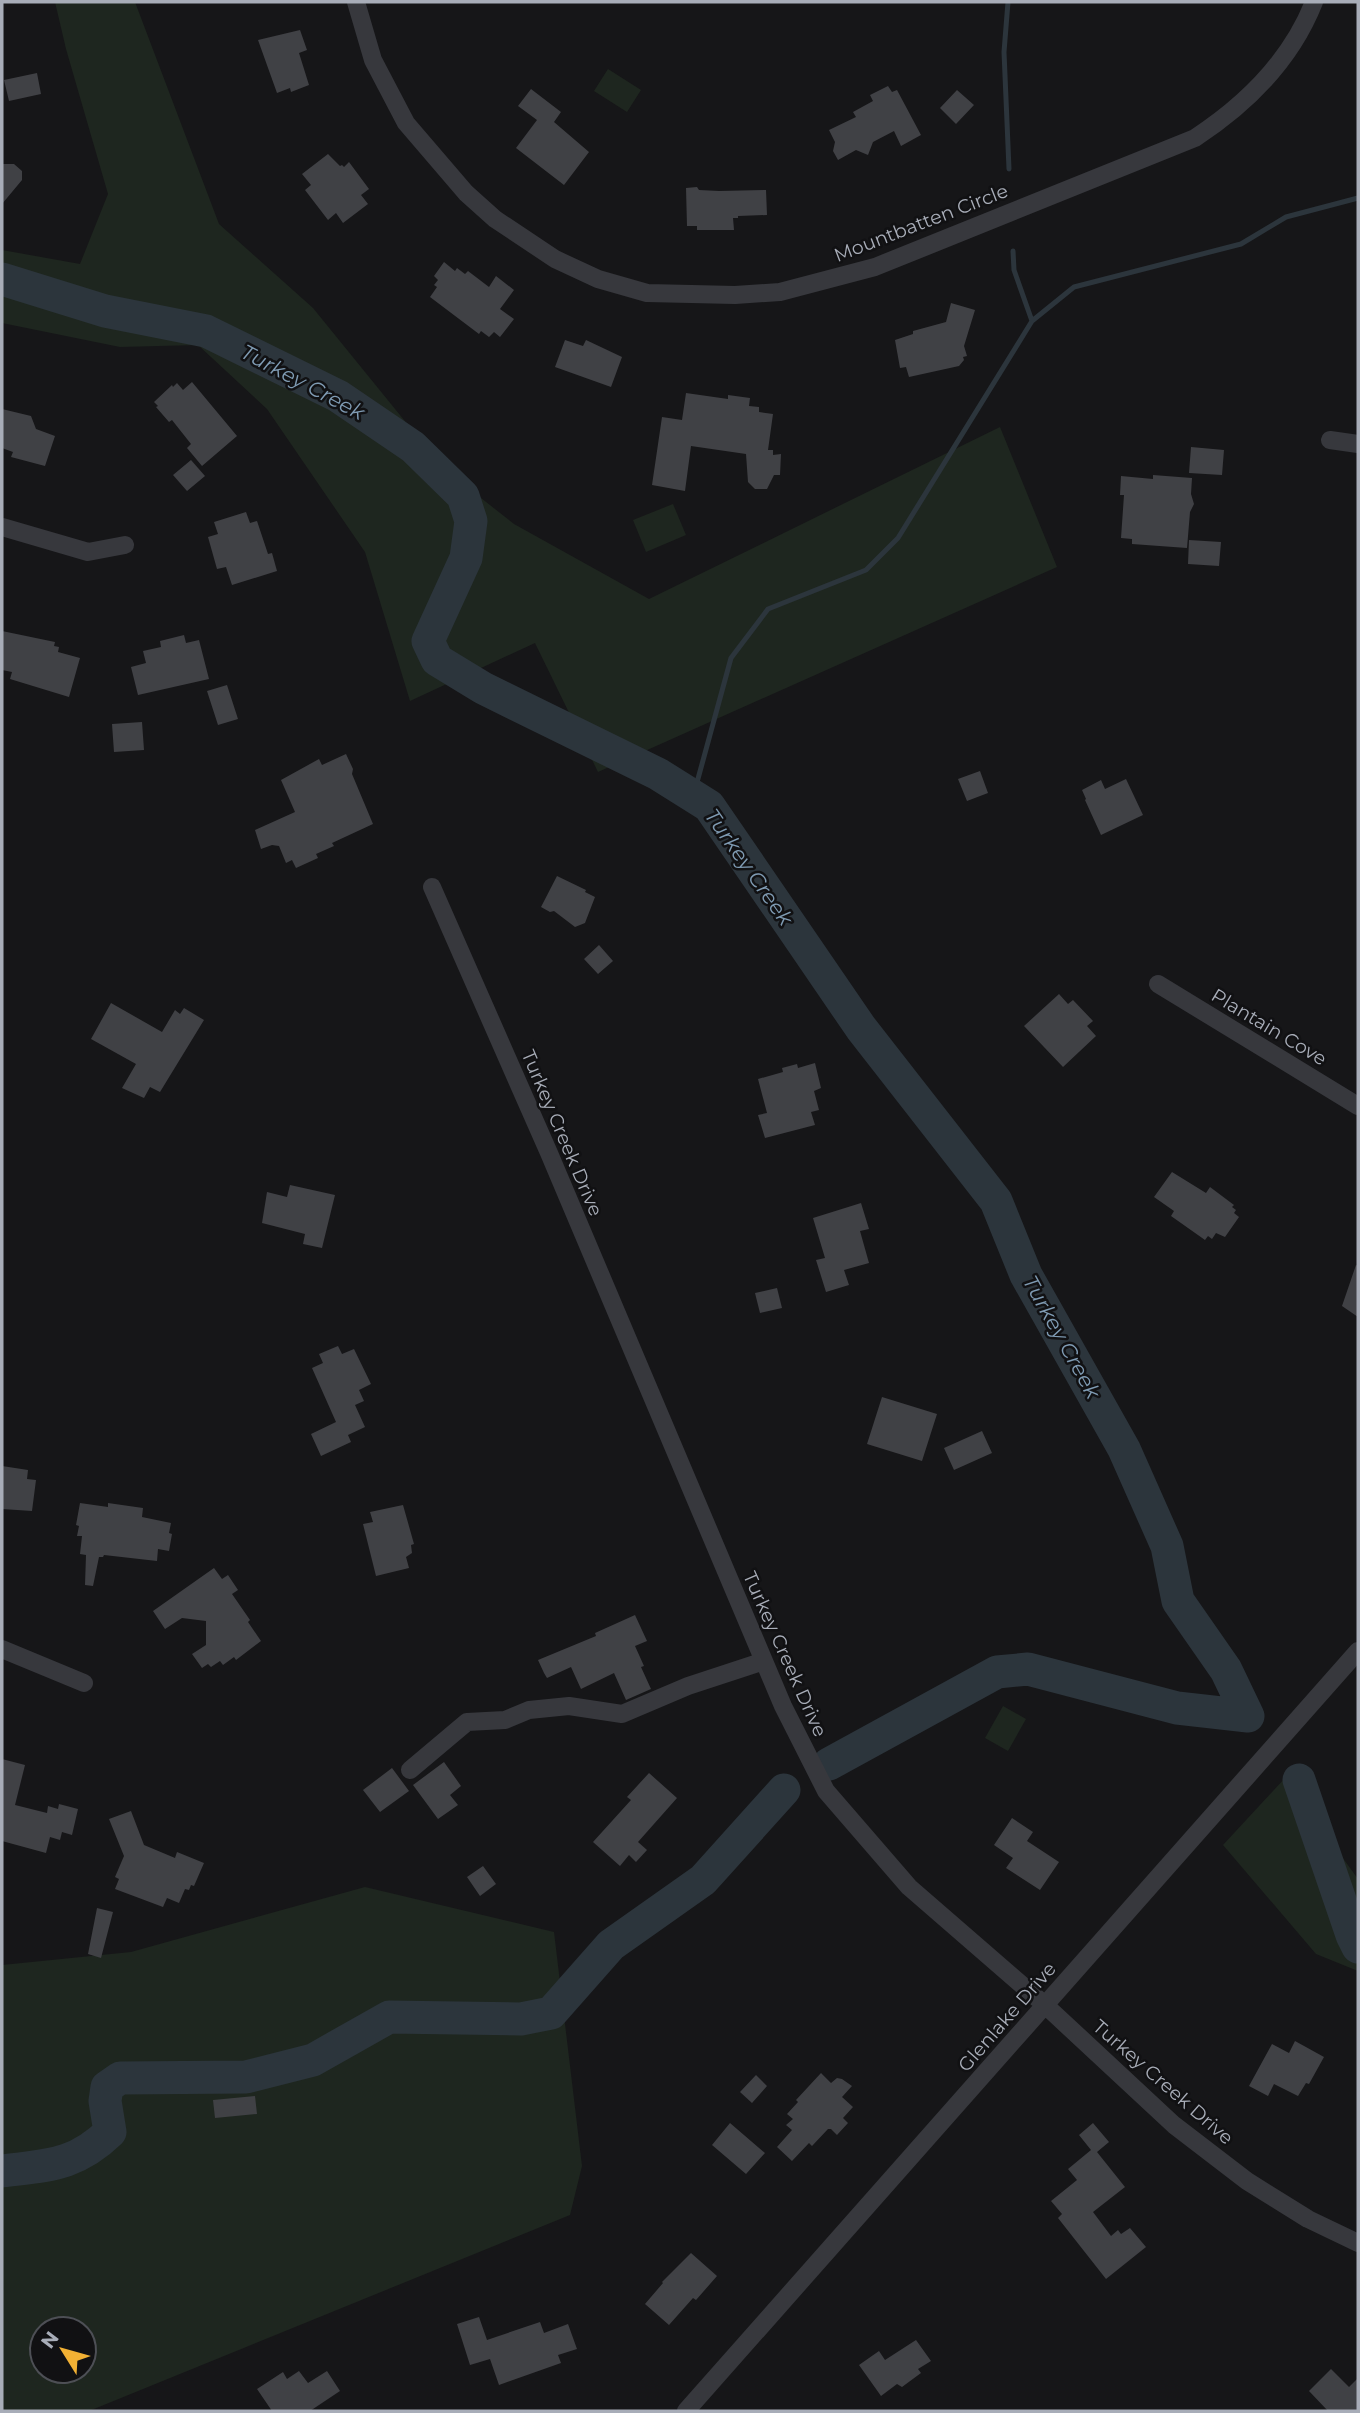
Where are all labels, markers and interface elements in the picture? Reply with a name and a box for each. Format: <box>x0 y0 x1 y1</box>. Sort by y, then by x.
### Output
street label: Mountbatten Circle <box>831 179 1011 267</box>
water label: Turkey Creek <box>237 339 371 426</box>
water label: Turkey Creek <box>700 804 799 931</box>
street label: Plantain Cove <box>1207 984 1331 1070</box>
street label: Turkey Creek Drive <box>517 1046 607 1220</box>
water label: Turkey Creek <box>1018 1271 1107 1404</box>
street label: Turkey Creek Drive <box>738 1568 832 1740</box>
street label: Glenlake Drive <box>953 1958 1061 2076</box>
street label: Turkey Creek Drive <box>1088 2015 1238 2149</box>
north arrow <box>28 2315 98 2385</box>
text: N <box>36 2327 64 2353</box>

